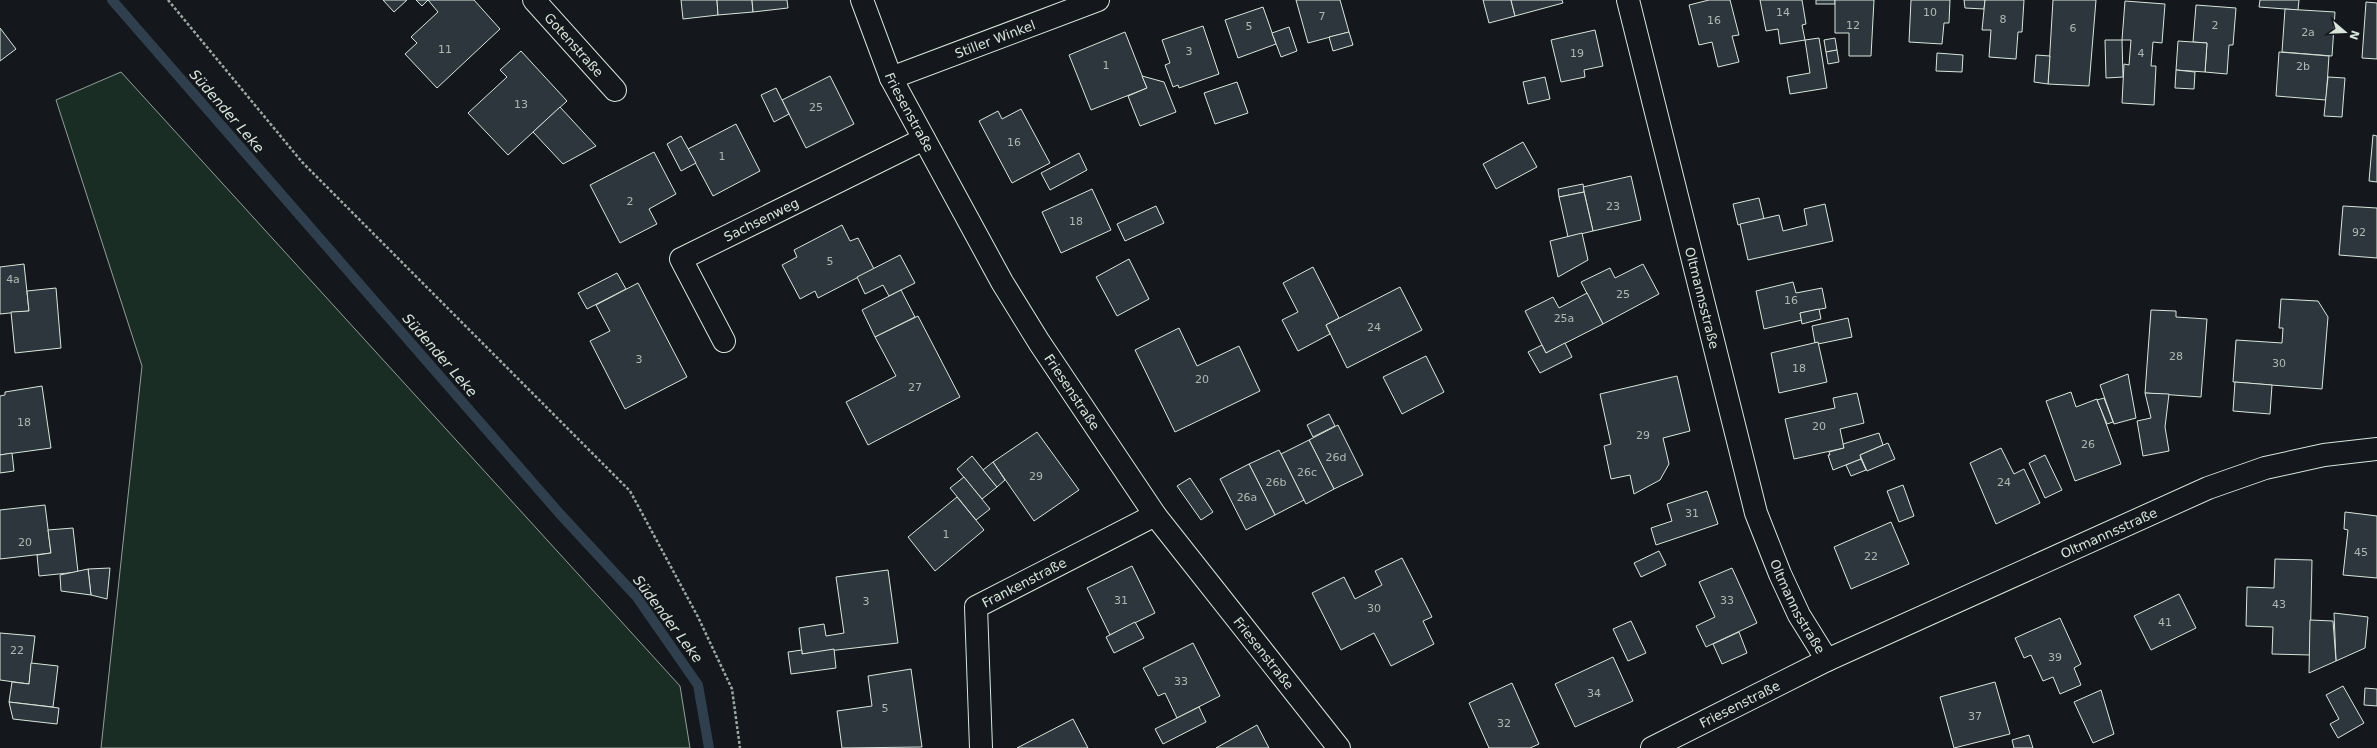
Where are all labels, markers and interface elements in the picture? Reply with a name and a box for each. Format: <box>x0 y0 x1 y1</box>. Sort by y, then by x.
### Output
house number: 14 <box>1776 6 1790 19</box>
house number: 10 <box>1923 6 1937 19</box>
street label: Gotenstraße <box>542 10 607 80</box>
house number: 7 <box>1319 10 1326 23</box>
north arrow <box>2325 12 2365 52</box>
house number: 8 <box>2000 13 2007 26</box>
house number: 16 <box>1707 14 1721 27</box>
street label: Stiller Winkel <box>952 17 1037 61</box>
house number: 12 <box>1846 19 1860 32</box>
house number: 2 <box>2212 19 2219 32</box>
house number: 5 <box>1246 20 1253 33</box>
house number: 6 <box>2070 22 2077 35</box>
house number: 2a <box>2301 26 2315 39</box>
text: N <box>2346 29 2362 42</box>
house number: 11 <box>438 43 452 56</box>
house number: 3 <box>1186 45 1193 58</box>
house number: 19 <box>1570 47 1584 60</box>
house number: 4 <box>2138 47 2145 60</box>
house number: 1 <box>1103 59 1110 72</box>
house number: 2b <box>2296 60 2310 73</box>
water label: Südender Leke <box>187 66 267 156</box>
street label: Friesenstraße <box>882 71 937 154</box>
house number: 13 <box>514 98 528 111</box>
house number: 25 <box>809 101 823 114</box>
house number: 16 <box>1007 136 1021 149</box>
house number: 1 <box>719 150 726 163</box>
house number: 2 <box>627 195 634 208</box>
street label: Sachsenweg <box>721 195 801 244</box>
house number: 23 <box>1606 200 1620 213</box>
house number: 18 <box>1069 215 1083 228</box>
house number: 92 <box>2352 226 2366 239</box>
street label: Oltmannsstraße <box>1682 245 1722 350</box>
house number: 5 <box>827 255 834 268</box>
house number: 4a <box>6 273 20 286</box>
house number: 25 <box>1616 288 1630 301</box>
house number: 16 <box>1784 294 1798 307</box>
water label: Südender Leke <box>400 310 480 400</box>
house number: 25a <box>1554 312 1574 325</box>
house number: 24 <box>1367 321 1381 334</box>
house number: 28 <box>2169 350 2183 363</box>
street label: Friesenstraße <box>1042 351 1103 433</box>
house number: 3 <box>636 353 643 366</box>
house number: 30 <box>2272 357 2286 370</box>
house number: 18 <box>1792 362 1806 375</box>
house number: 20 <box>1195 373 1209 386</box>
house number: 27 <box>908 381 922 394</box>
house number: 18 <box>17 416 31 429</box>
house number: 20 <box>1812 420 1826 433</box>
house number: 29 <box>1636 429 1650 442</box>
house number: 26 <box>2081 438 2095 451</box>
house number: 26d <box>1326 451 1346 464</box>
house number: 26c <box>1297 466 1317 479</box>
house number: 29 <box>1029 470 1043 483</box>
house number: 26b <box>1266 476 1287 489</box>
house number: 24 <box>1997 476 2011 489</box>
house number: 26a <box>1237 491 1257 504</box>
street label: Oltmannsstraße <box>2058 505 2159 561</box>
house number: 31 <box>1685 507 1699 520</box>
house number: 1 <box>943 528 950 541</box>
house number: 20 <box>18 536 32 549</box>
house number: 45 <box>2354 546 2368 559</box>
house number: 22 <box>1864 550 1878 563</box>
street label: Frankenstraße <box>979 554 1069 610</box>
street label: Oltmannsstraße <box>1767 557 1828 656</box>
water label: Südender Leke <box>630 572 706 666</box>
house number: 31 <box>1114 594 1128 607</box>
house number: 33 <box>1720 594 1734 607</box>
house number: 3 <box>863 595 870 608</box>
house number: 43 <box>2272 598 2286 611</box>
house number: 30 <box>1367 602 1381 615</box>
street label: Friesenstraße <box>1231 614 1297 692</box>
house number: 41 <box>2158 616 2172 629</box>
house number: 22 <box>10 644 24 657</box>
house number: 39 <box>2048 651 2062 664</box>
house number: 33 <box>1174 675 1188 688</box>
street label: Friesenstraße <box>1697 678 1782 730</box>
house number: 34 <box>1587 687 1601 700</box>
house number: 5 <box>882 702 889 715</box>
house number: 37 <box>1968 710 1982 723</box>
house number: 32 <box>1497 717 1511 730</box>

